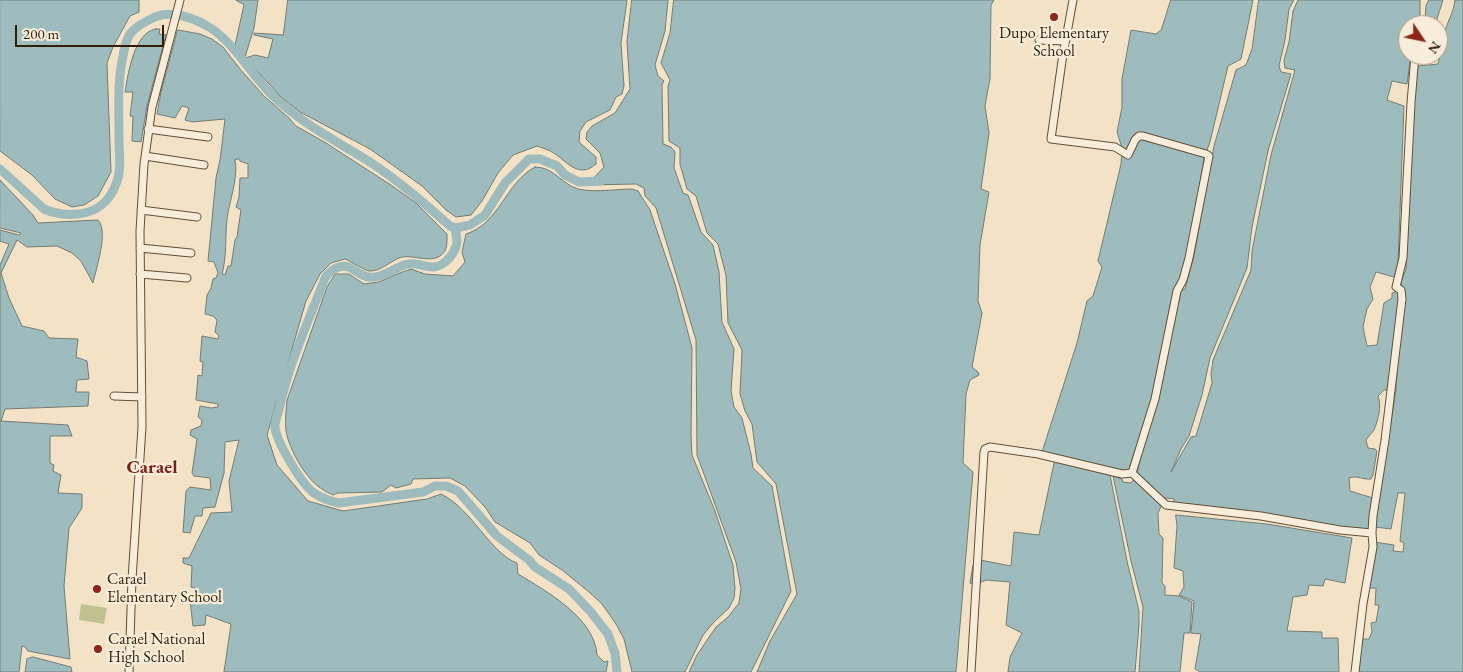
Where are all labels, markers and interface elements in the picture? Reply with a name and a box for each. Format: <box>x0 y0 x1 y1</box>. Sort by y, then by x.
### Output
marker: Dupo Elementary School <box>1048 11 1060 23</box>
scale bar <box>18 15 166 47</box>
north arrow <box>1398 15 1448 65</box>
text: 200 m <box>23 24 59 43</box>
place label: Dupo Elementary School <box>999 24 1109 62</box>
text: N <box>1424 38 1445 58</box>
district label: Carael <box>126 457 178 479</box>
place label: Carael Elementary School <box>107 570 222 608</box>
marker: Carael Elementary School <box>91 583 103 595</box>
place label: Carael National High School <box>108 630 205 668</box>
marker: Carael National High School <box>92 643 104 655</box>

